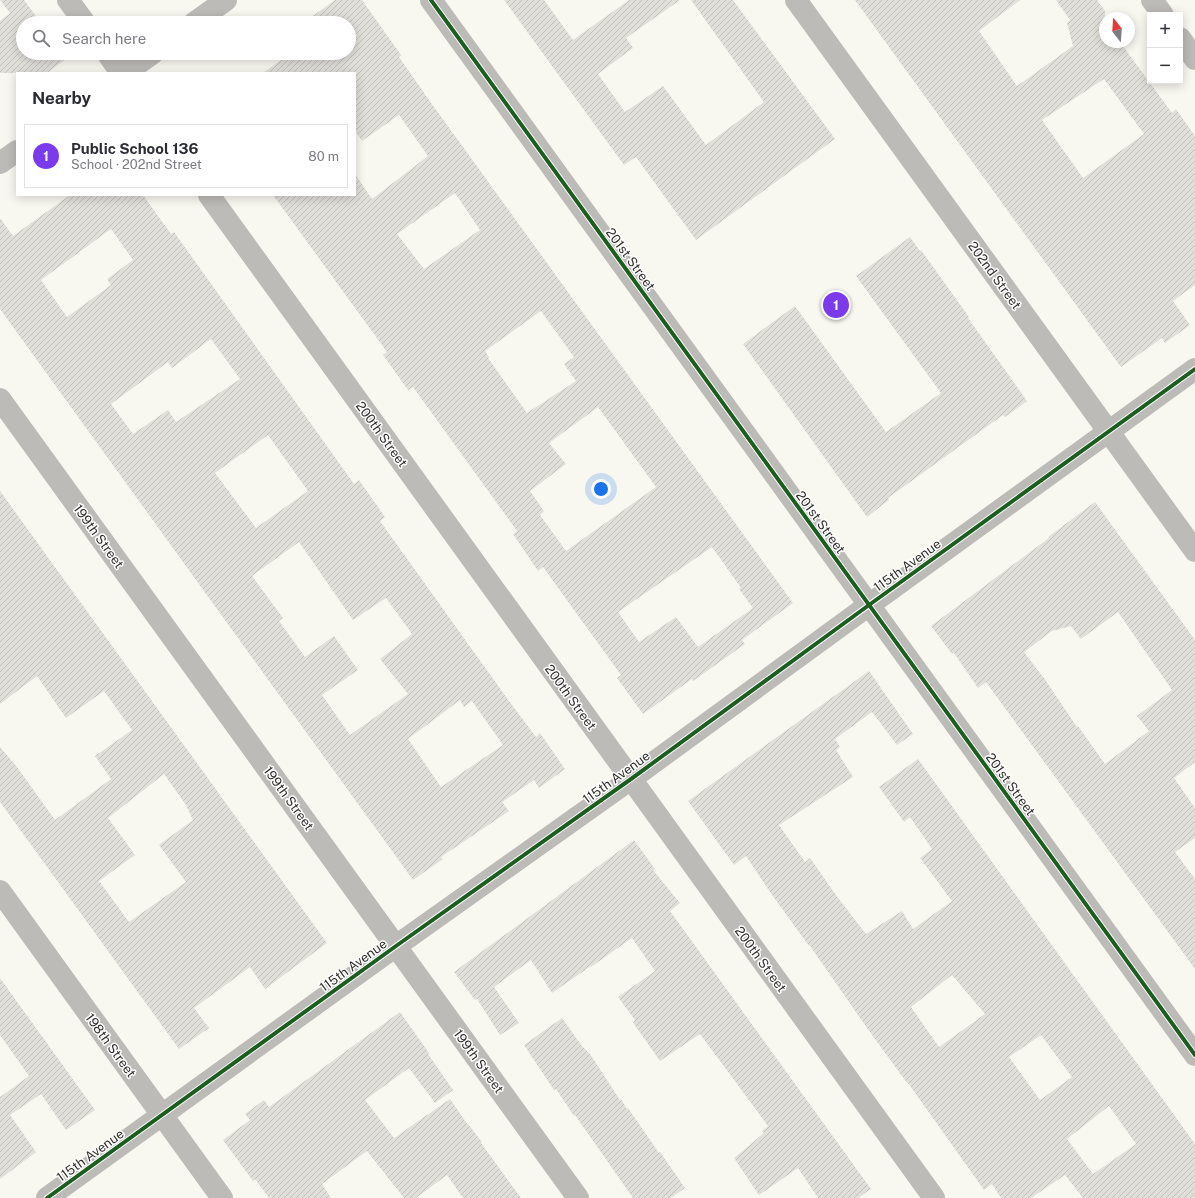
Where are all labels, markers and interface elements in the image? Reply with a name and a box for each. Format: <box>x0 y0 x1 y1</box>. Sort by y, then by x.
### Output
north arrow <box>1099 12 1135 48</box>
map controls <box>1147 12 1183 84</box>
button: + <box>1147 12 1183 48</box>
search box <box>16 16 356 60</box>
icon: search <box>30 27 52 49</box>
text: Search here <box>62 30 146 47</box>
button: − <box>1147 48 1183 84</box>
text: Nearby <box>32 88 91 108</box>
text: Public School 136 <box>71 140 198 157</box>
text: 1 <box>43 149 49 164</box>
text: 80 m <box>308 149 339 164</box>
text: School · 202nd Street <box>71 157 202 172</box>
street label: 201st Street <box>603 225 658 293</box>
street label: 202nd Street <box>965 239 1024 312</box>
pin: 1 <box>823 290 849 320</box>
street label: 200th Street <box>353 399 410 470</box>
your location <box>591 479 611 499</box>
street label: 201st Street <box>793 488 848 556</box>
street label: 199th Street <box>70 501 127 571</box>
street label: 115th Avenue <box>871 536 944 595</box>
street label: 200th Street <box>542 662 599 733</box>
street label: 115th Avenue <box>580 748 653 807</box>
street label: 201st Street <box>983 750 1038 818</box>
street label: 199th Street <box>260 763 317 833</box>
street label: 200th Street <box>732 924 789 995</box>
street label: 115th Avenue <box>317 936 390 995</box>
street label: 198th Street <box>82 1010 139 1080</box>
street label: 199th Street <box>450 1026 507 1096</box>
street label: 115th Avenue <box>54 1126 127 1185</box>

